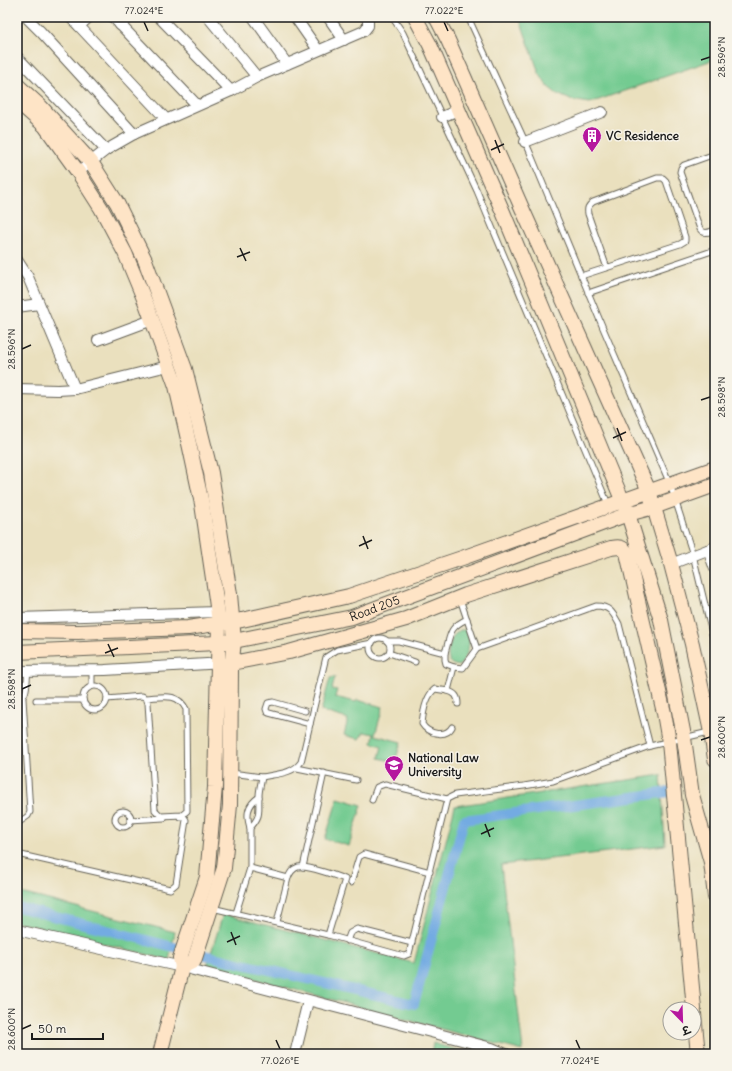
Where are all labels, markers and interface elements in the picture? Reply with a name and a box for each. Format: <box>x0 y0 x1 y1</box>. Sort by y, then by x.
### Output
text: 77.024°E <box>125 4 163 17</box>
text: 77.022°E <box>425 4 463 17</box>
text: 28.596°N <box>715 37 728 77</box>
building icon: VC Residence <box>581 125 603 153</box>
place label: VC Residence <box>606 128 679 143</box>
text: 28.596°N <box>5 329 18 369</box>
text: 28.598°N <box>715 377 728 417</box>
street label: Road 205 <box>347 592 402 624</box>
text: 28.598°N <box>5 669 18 709</box>
text: 28.600°N <box>715 716 728 758</box>
place label: National Law University <box>408 750 479 780</box>
school or university icon: National Law University <box>383 754 405 782</box>
north arrow <box>662 1001 702 1041</box>
text: 28.600°N <box>5 1008 18 1050</box>
scale bar <box>32 1015 103 1041</box>
text: 50 m <box>38 1021 67 1036</box>
text: उ <box>678 1022 693 1039</box>
text: 77.026°E <box>261 1054 300 1067</box>
text: 77.024°E <box>561 1054 599 1067</box>

